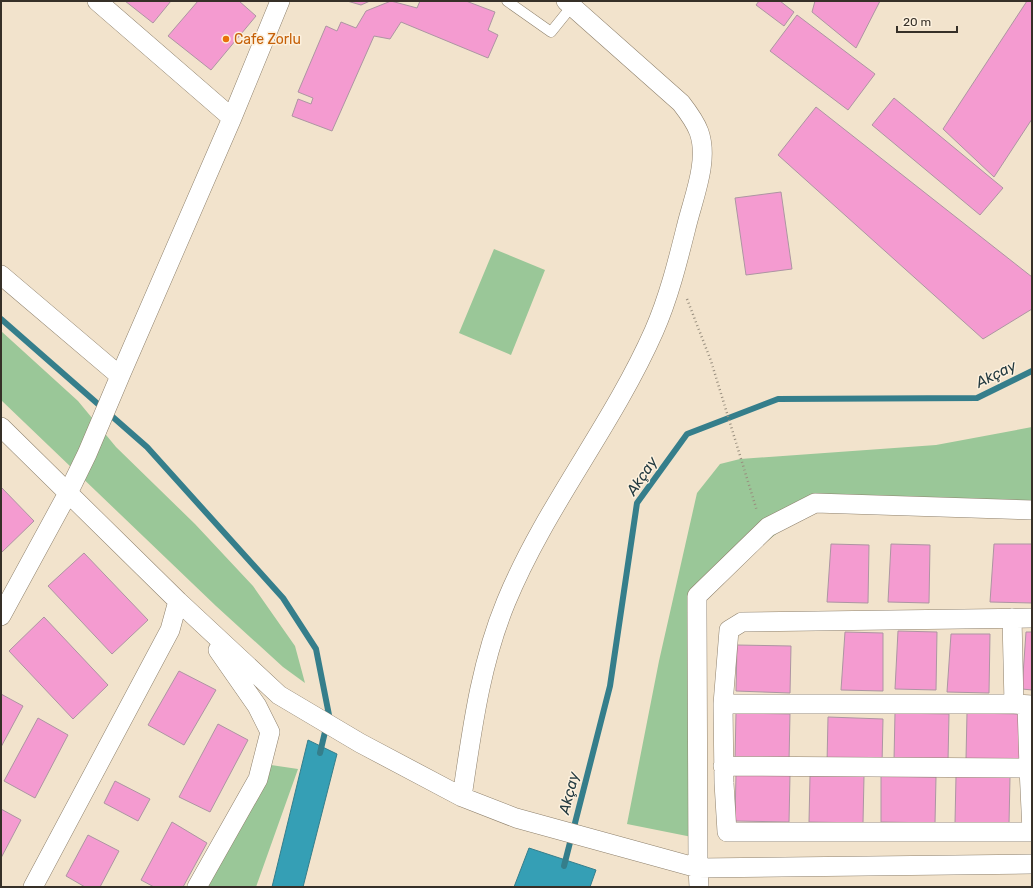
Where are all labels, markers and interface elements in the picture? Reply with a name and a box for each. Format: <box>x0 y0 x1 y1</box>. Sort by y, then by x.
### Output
scale bar <box>897 8 957 34</box>
text: 20 m <box>903 15 931 29</box>
place label: Cafe Zorlu <box>234 31 301 48</box>
marker: Cafe Zorlu <box>221 34 231 44</box>
water label: Akçay <box>972 356 1020 392</box>
water label: Akçay <box>622 453 662 500</box>
water label: Akçay <box>555 769 583 817</box>

